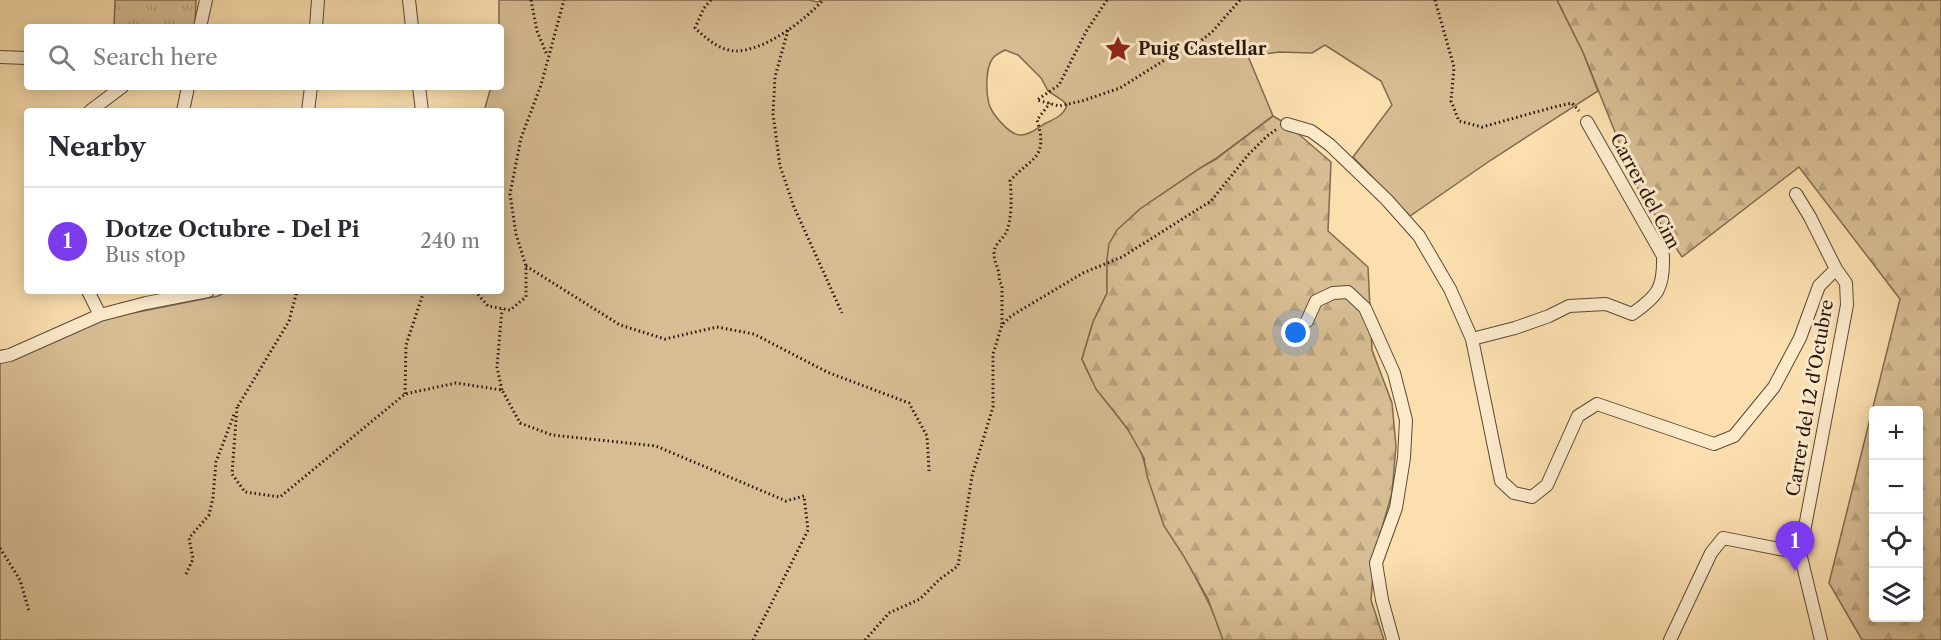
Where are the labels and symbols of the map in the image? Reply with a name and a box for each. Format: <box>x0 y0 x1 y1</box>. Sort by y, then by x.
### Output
place icon: Puig Castellar <box>1103 34 1133 64</box>
place label: Puig Castellar <box>1138 38 1267 60</box>
street label: Carrer del Cim <box>1605 129 1685 253</box>
street label: Carrer del 12 d'Octubre <box>1782 298 1838 498</box>
your location <box>1281 318 1310 347</box>
pin: 1 <box>1776 522 1814 571</box>

